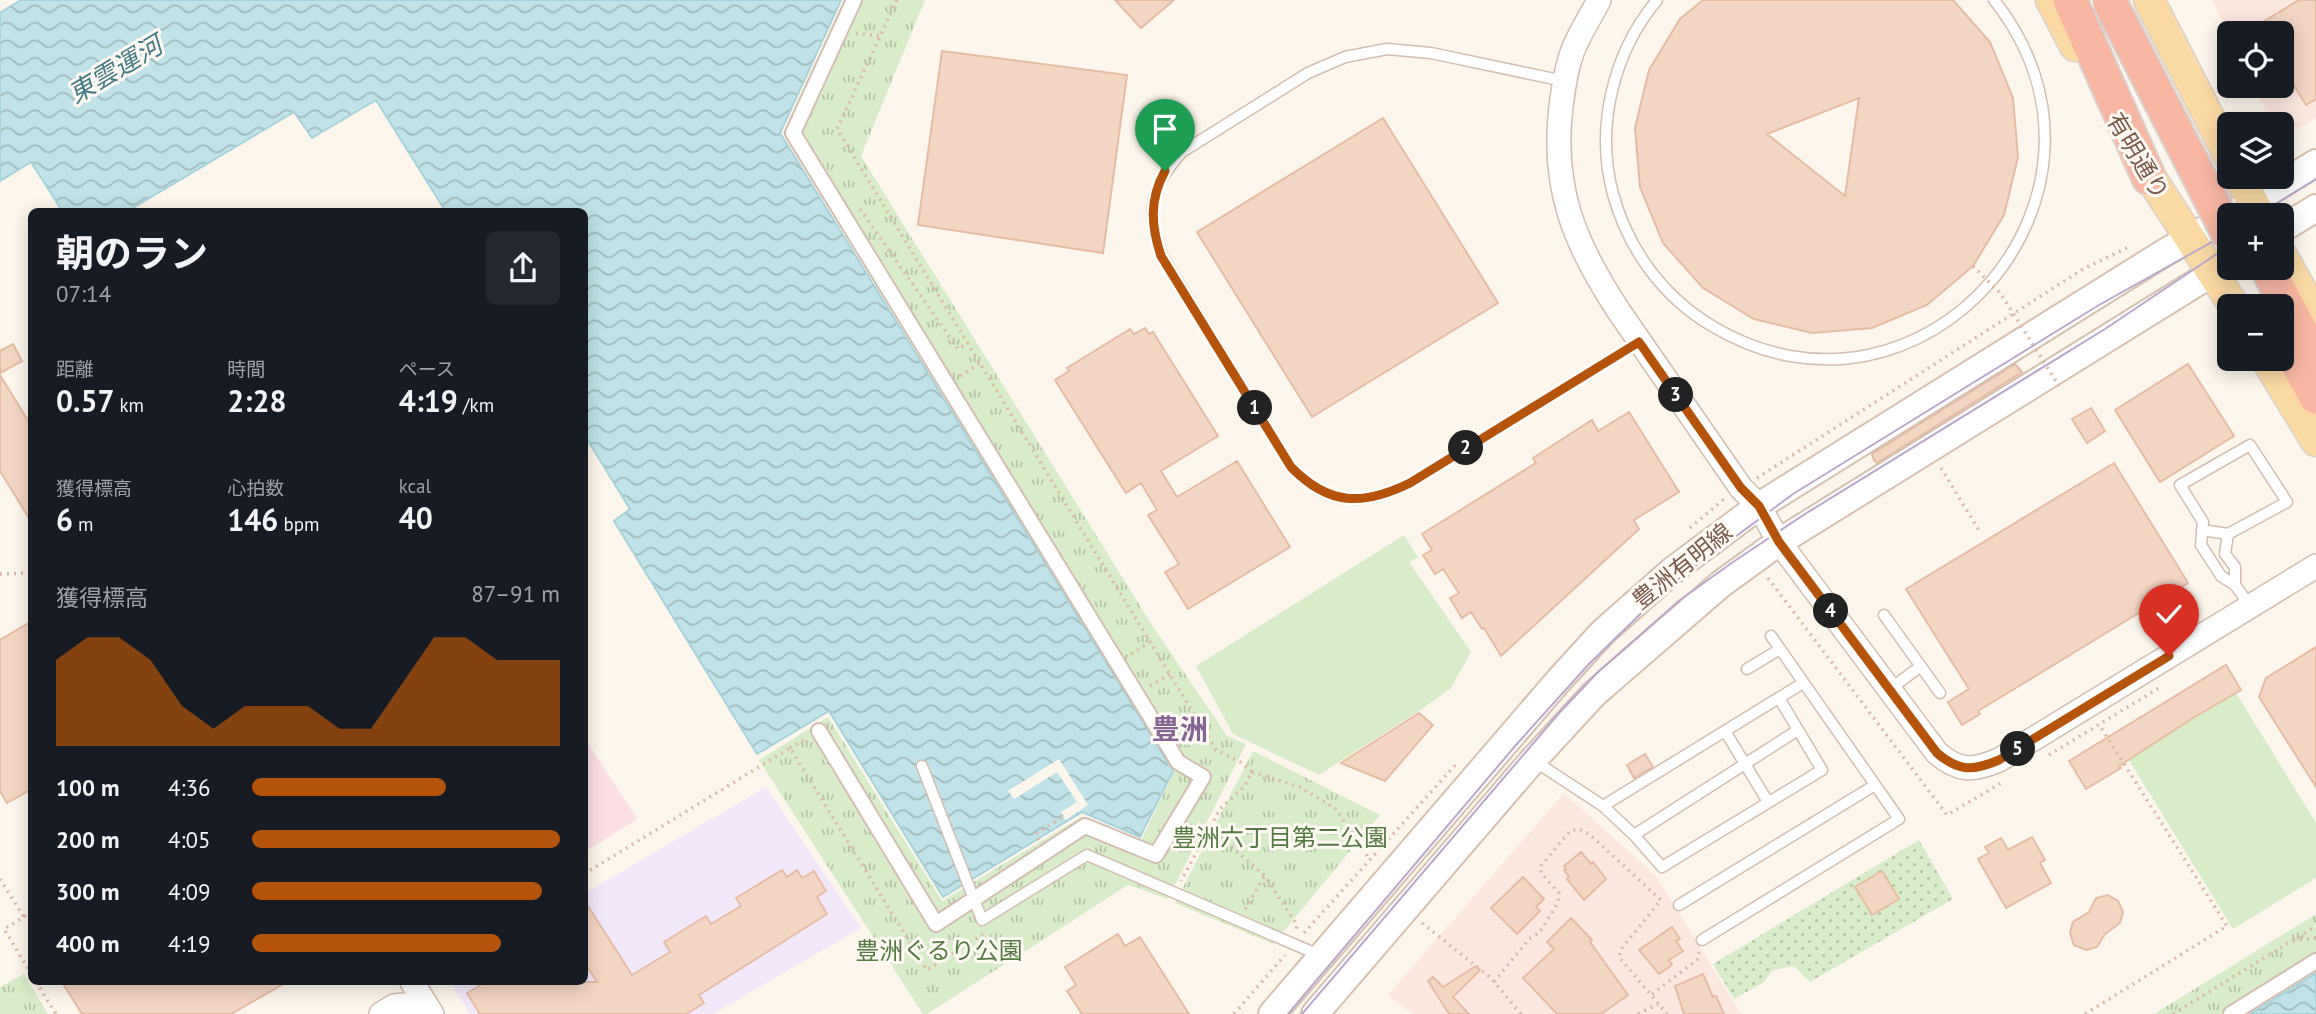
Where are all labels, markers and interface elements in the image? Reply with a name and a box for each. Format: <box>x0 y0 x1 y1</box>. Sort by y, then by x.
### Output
map controls <box>2217 21 2294 371</box>
button: locate <box>2217 21 2294 98</box>
water label: 東雲運河 <box>62 26 172 110</box>
pin <box>1135 99 1195 171</box>
street label: 有明通り <box>2100 107 2176 205</box>
icon: arrive <box>1146 110 1184 148</box>
button: layers <box>2217 112 2294 189</box>
button: + <box>2217 203 2294 280</box>
text: 朝のラン <box>56 228 208 277</box>
button: share <box>486 231 560 305</box>
text: 07:14 <box>56 279 111 308</box>
button: − <box>2217 294 2294 371</box>
text: 距離 <box>56 357 94 381</box>
text: 時間 <box>227 357 265 381</box>
text: ペース <box>399 357 455 381</box>
pin: 3 <box>1658 378 1694 412</box>
text: 0.57 <box>56 381 114 420</box>
text: 2:28 <box>227 381 286 420</box>
text: 4:19 <box>399 381 458 420</box>
text: 3 <box>1670 382 1681 406</box>
pin: 1 <box>1238 390 1272 426</box>
text: km <box>114 393 144 417</box>
text: /km <box>458 393 494 417</box>
text: 1 <box>1249 395 1260 419</box>
pin: 2 <box>1448 430 1484 466</box>
text: 2 <box>1460 435 1471 459</box>
text: kcal <box>399 474 431 498</box>
text: 獲得標高 <box>56 476 132 500</box>
text: 心拍数 <box>227 476 284 500</box>
text: 40 <box>399 498 433 537</box>
text: 6 <box>56 500 73 539</box>
text: 146 <box>227 500 278 539</box>
text: m <box>73 512 94 536</box>
text: bpm <box>278 512 319 536</box>
street label: 豊洲有明線 <box>1626 516 1738 616</box>
text: 87–91 m <box>471 579 560 608</box>
text: 獲得標高 <box>56 583 148 612</box>
pin <box>2139 584 2199 656</box>
pin: 4 <box>1814 594 1848 628</box>
icon: check <box>2150 595 2188 633</box>
text: 4 <box>1825 598 1836 622</box>
district label: 豊洲 <box>1152 710 1208 747</box>
pin: 5 <box>2000 732 2036 766</box>
text: 5 <box>2012 736 2023 760</box>
text: 100 m <box>56 773 119 802</box>
text: 4:36 <box>168 773 211 802</box>
park label: 豊洲六丁目第二公園 <box>1172 822 1388 853</box>
text: 200 m <box>56 825 119 854</box>
text: 4:05 <box>168 825 211 854</box>
text: 300 m <box>56 877 119 906</box>
text: 4:09 <box>168 877 211 906</box>
text: 400 m <box>56 929 119 958</box>
text: 4:19 <box>168 929 211 958</box>
park label: 豊洲ぐるり公園 <box>855 935 1023 966</box>

